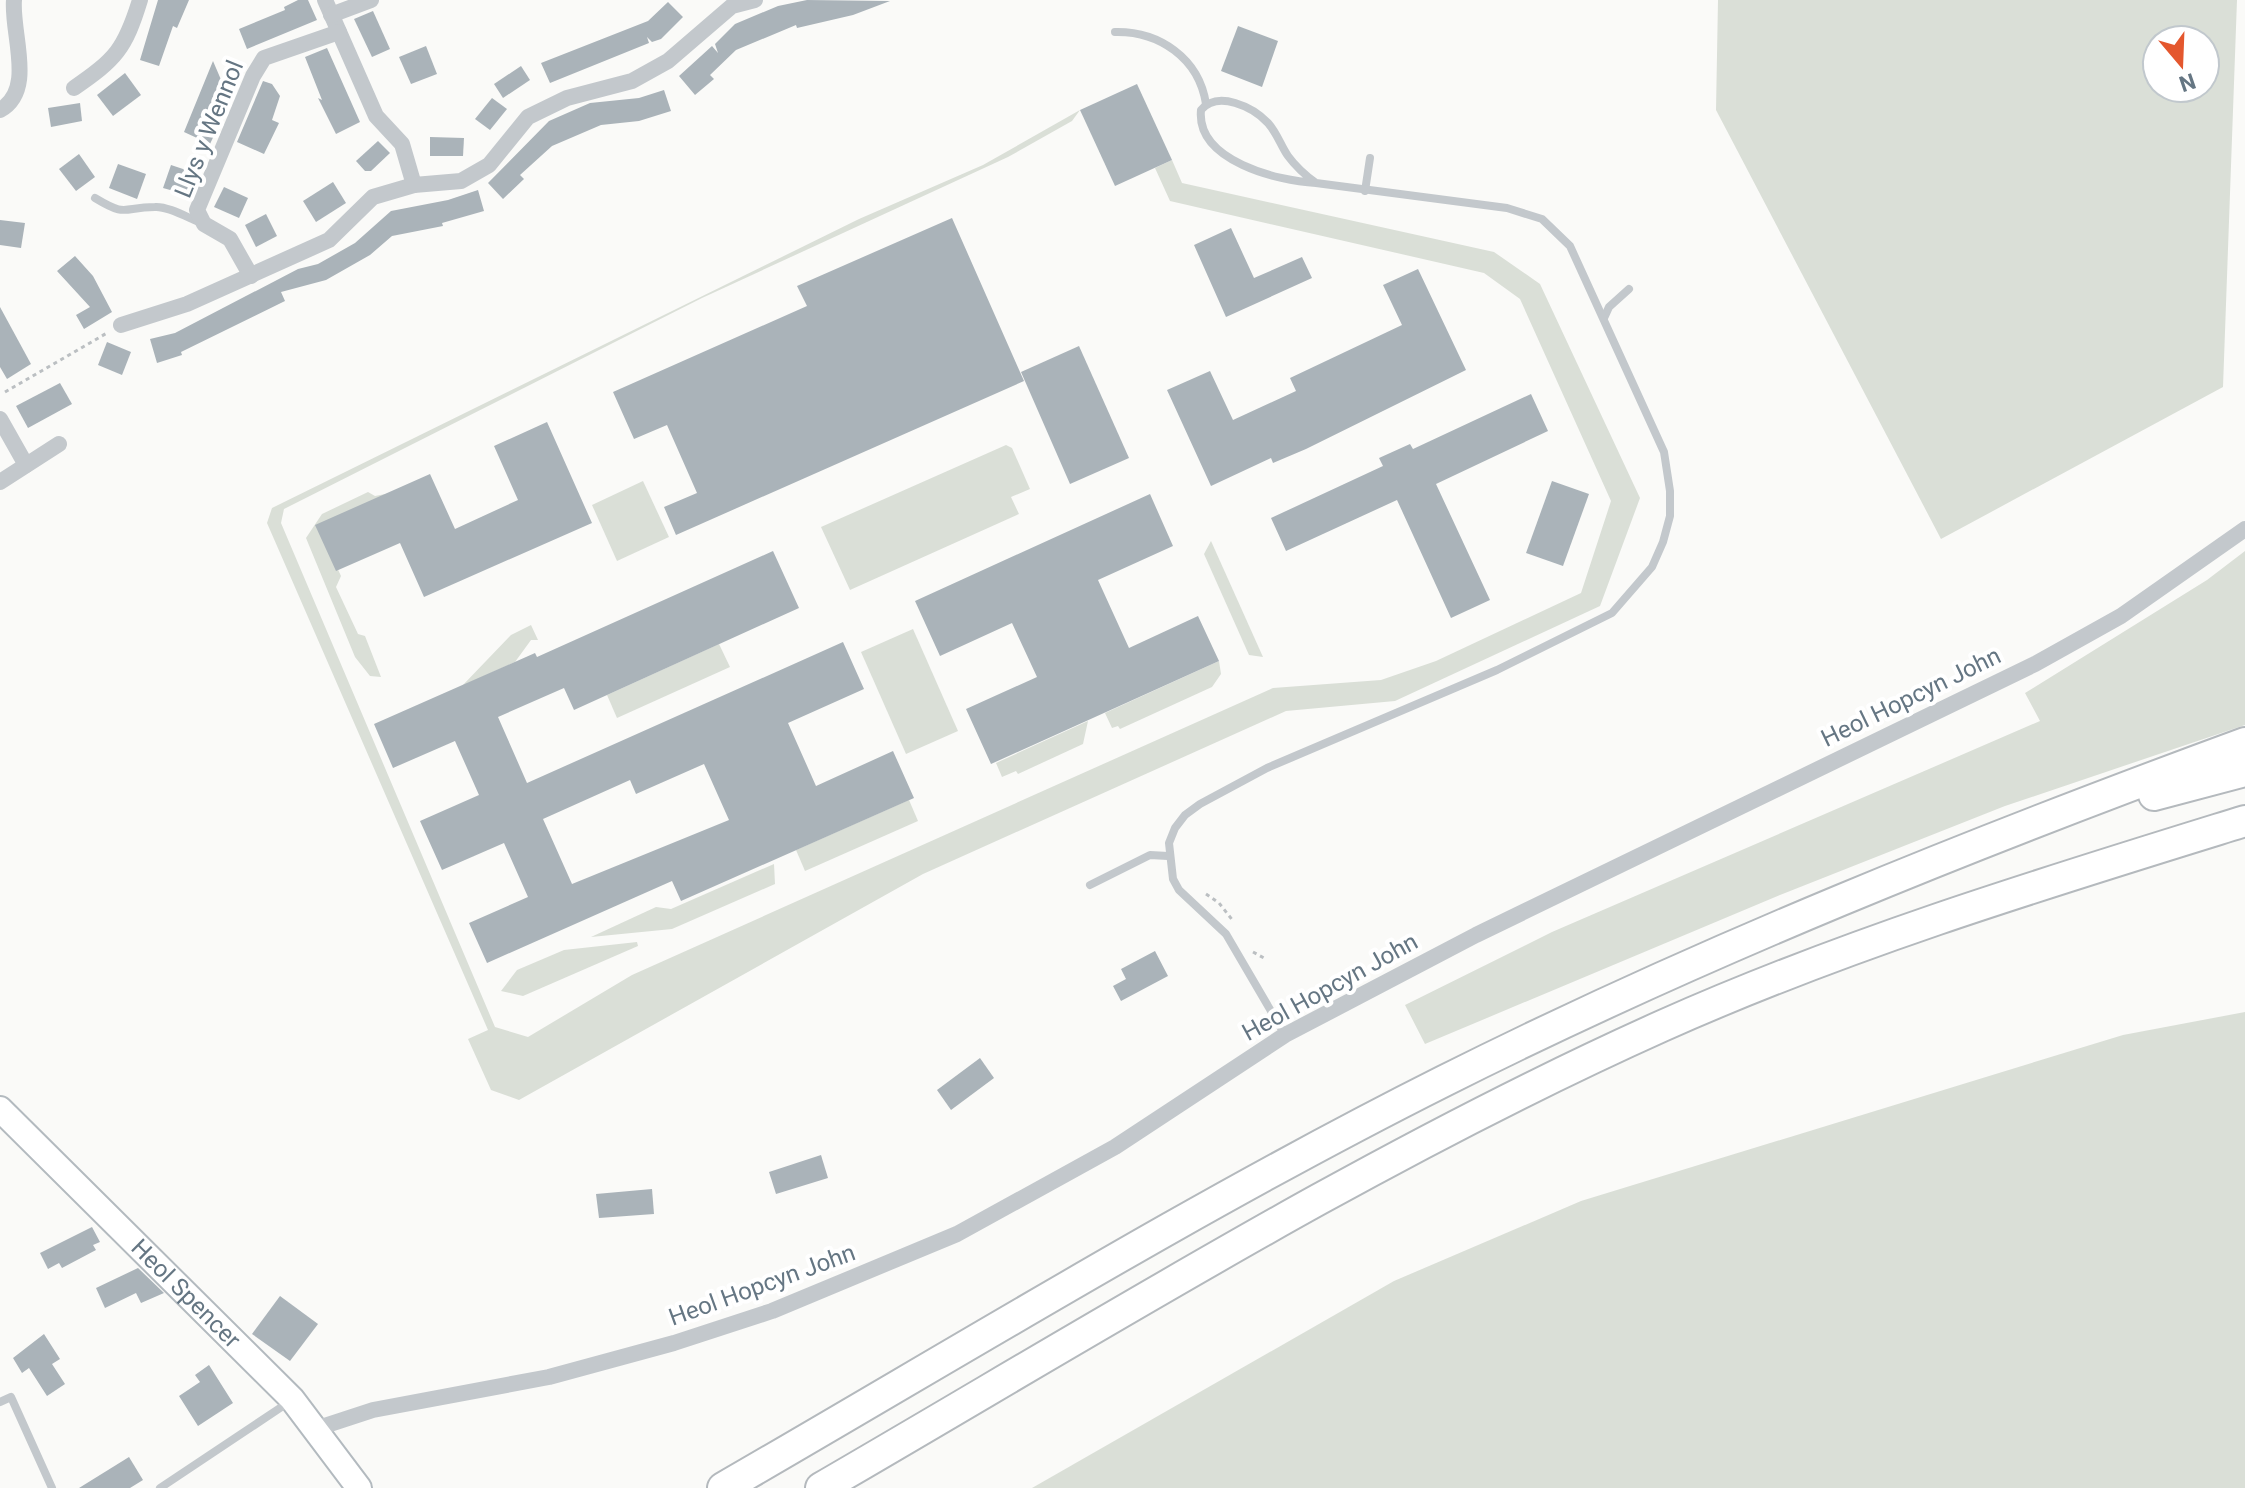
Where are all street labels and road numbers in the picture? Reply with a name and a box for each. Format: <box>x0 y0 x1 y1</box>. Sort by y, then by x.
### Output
street label: Llys y Wennol <box>169 56 249 202</box>
street label: Heol Hopcyn John <box>1817 641 2005 753</box>
street label: Heol Hopcyn John <box>1237 927 1423 1047</box>
street label: Heol Spencer <box>125 1233 246 1354</box>
street label: Heol Hopcyn John <box>665 1238 859 1332</box>

